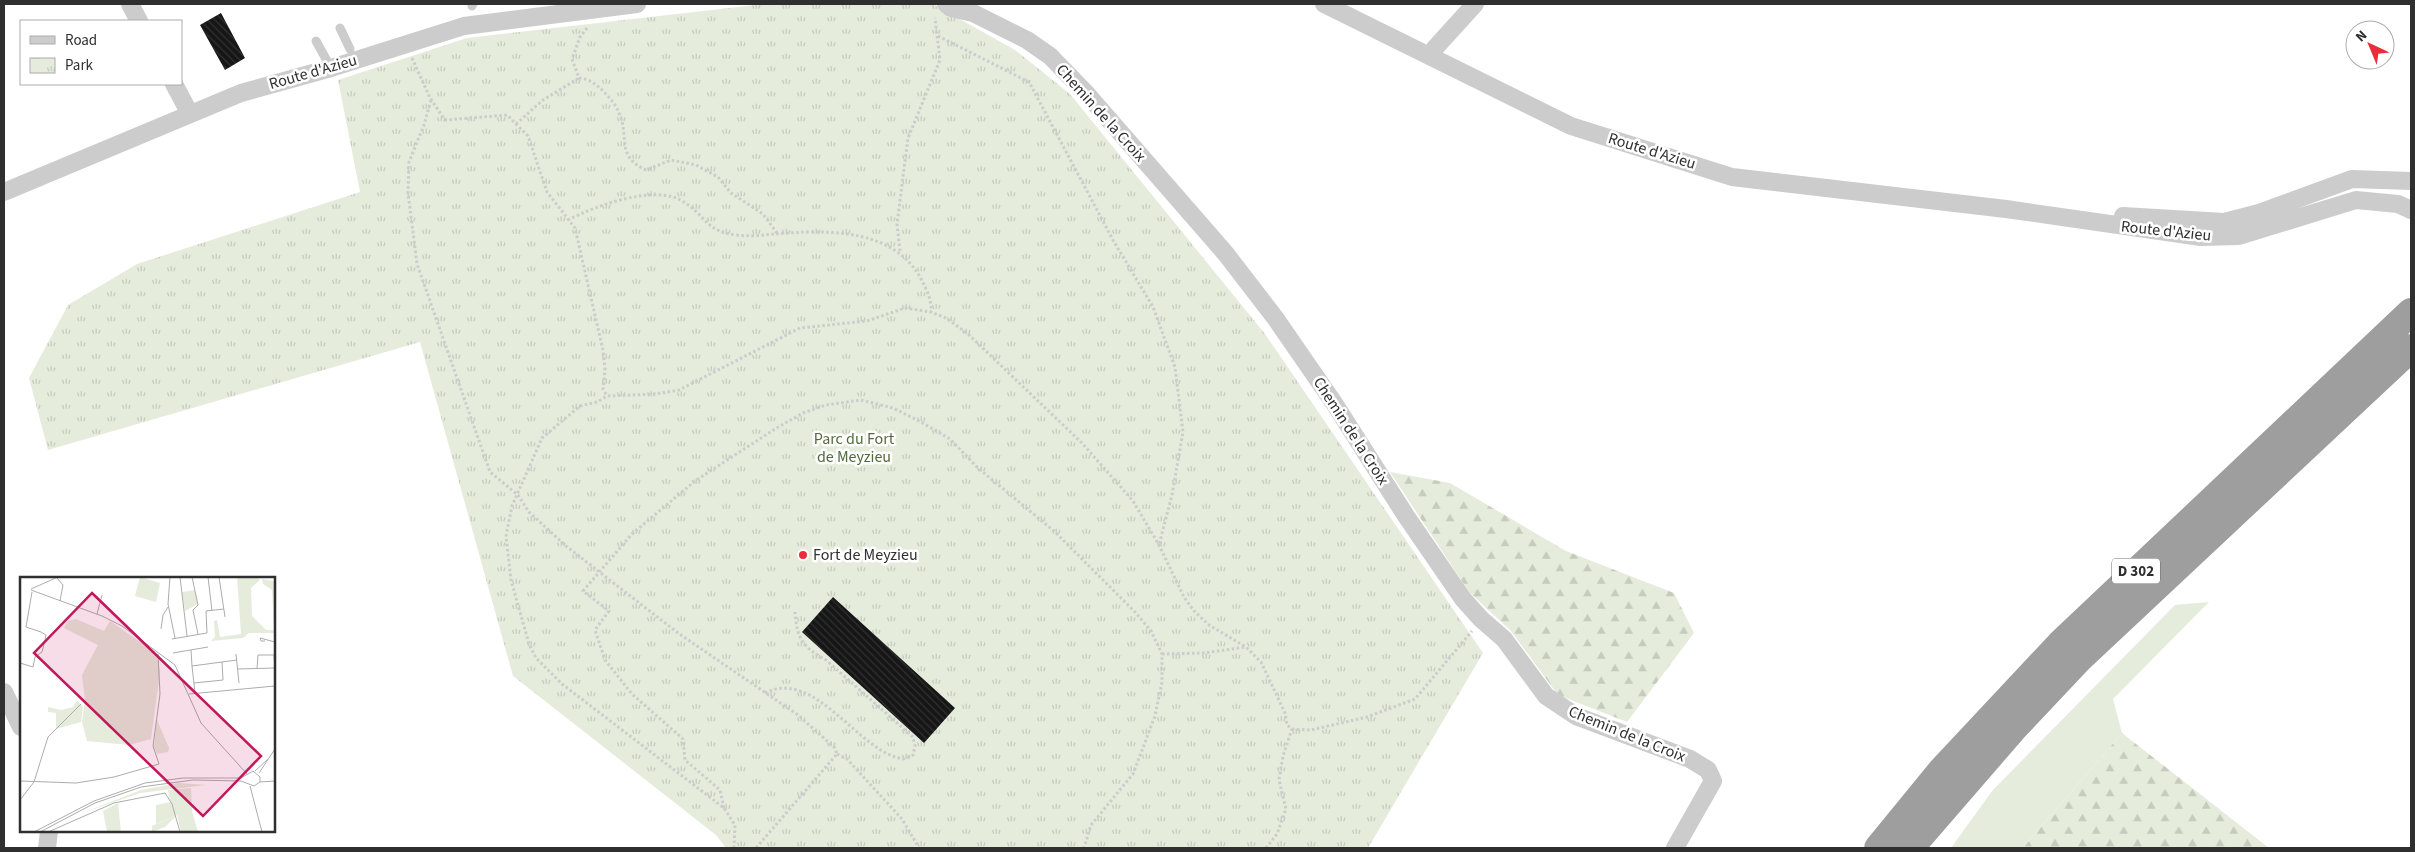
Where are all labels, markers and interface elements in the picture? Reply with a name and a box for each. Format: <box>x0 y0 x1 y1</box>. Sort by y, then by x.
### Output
legend <box>20 20 182 85</box>
north arrow <box>2345 20 2395 70</box>
text: N <box>2351 26 2372 47</box>
text: Road <box>65 30 97 51</box>
street label: Route d'Azieu <box>266 49 360 95</box>
text: Park <box>65 55 94 76</box>
street label: Chemin de la Croix <box>1051 59 1151 167</box>
street label: Route d'Azieu <box>1605 127 1699 175</box>
street label: Route d'Azieu <box>2120 215 2212 247</box>
street label: Chemin de la Croix <box>1308 373 1394 489</box>
park label: Parc du Fort de Meyzieu <box>814 428 895 468</box>
place label: Fort de Meyzieu <box>813 544 918 566</box>
marker: Fort de Meyzieu <box>797 549 809 561</box>
road number: D 302 <box>2112 558 2160 584</box>
inset map <box>20 577 275 832</box>
street label: Chemin de la Croix <box>1565 700 1689 768</box>

